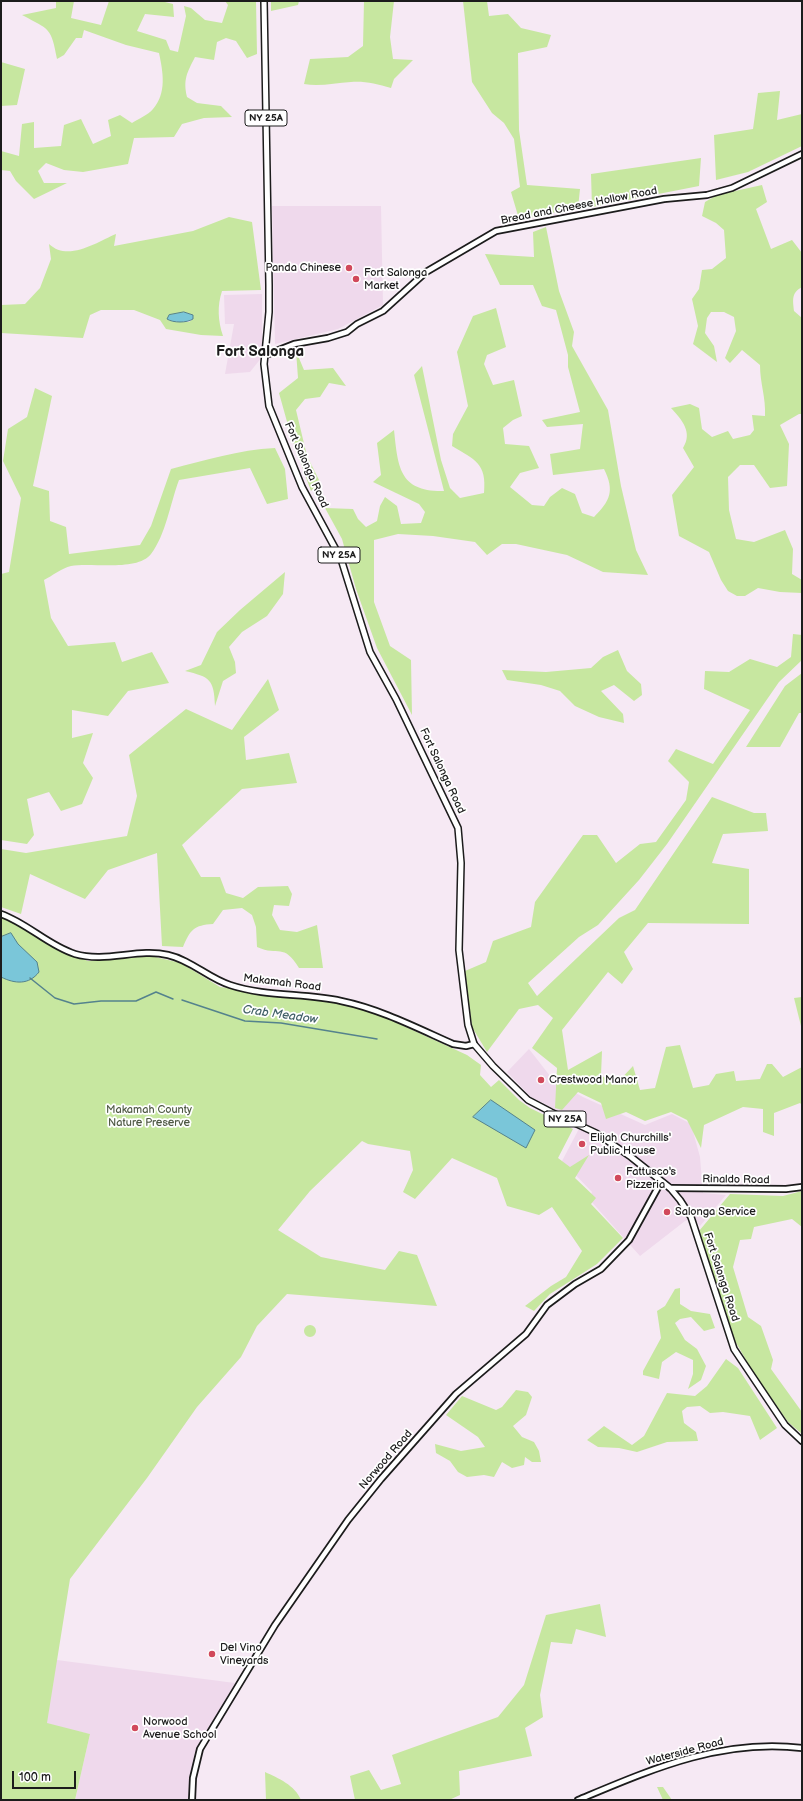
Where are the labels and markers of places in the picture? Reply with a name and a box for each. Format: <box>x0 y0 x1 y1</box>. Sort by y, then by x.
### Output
place label: Panda Chinese <box>265 261 341 275</box>
marker: Panda Chinese <box>344 263 354 273</box>
place label: Fort Salonga Market <box>364 266 427 292</box>
marker: Fort Salonga Market <box>351 274 361 284</box>
place label: Crestwood Manor <box>549 1073 637 1087</box>
marker: Crestwood Manor <box>536 1075 546 1085</box>
place label: Elijah Churchills' Public House <box>590 1131 671 1157</box>
marker: Elijah Churchills' Public House <box>577 1139 587 1149</box>
place label: Fattusco's Pizzeria <box>626 1165 676 1191</box>
marker: Fattusco's Pizzeria <box>613 1173 623 1183</box>
place label: Salonga Service <box>675 1205 756 1219</box>
marker: Salonga Service <box>662 1207 672 1217</box>
place label: Del Vino Vineyards <box>220 1641 268 1667</box>
marker: Del Vino Vineyards <box>207 1649 217 1659</box>
place label: Norwood Avenue School <box>143 1715 216 1741</box>
marker: Norwood Avenue School <box>130 1723 140 1733</box>

